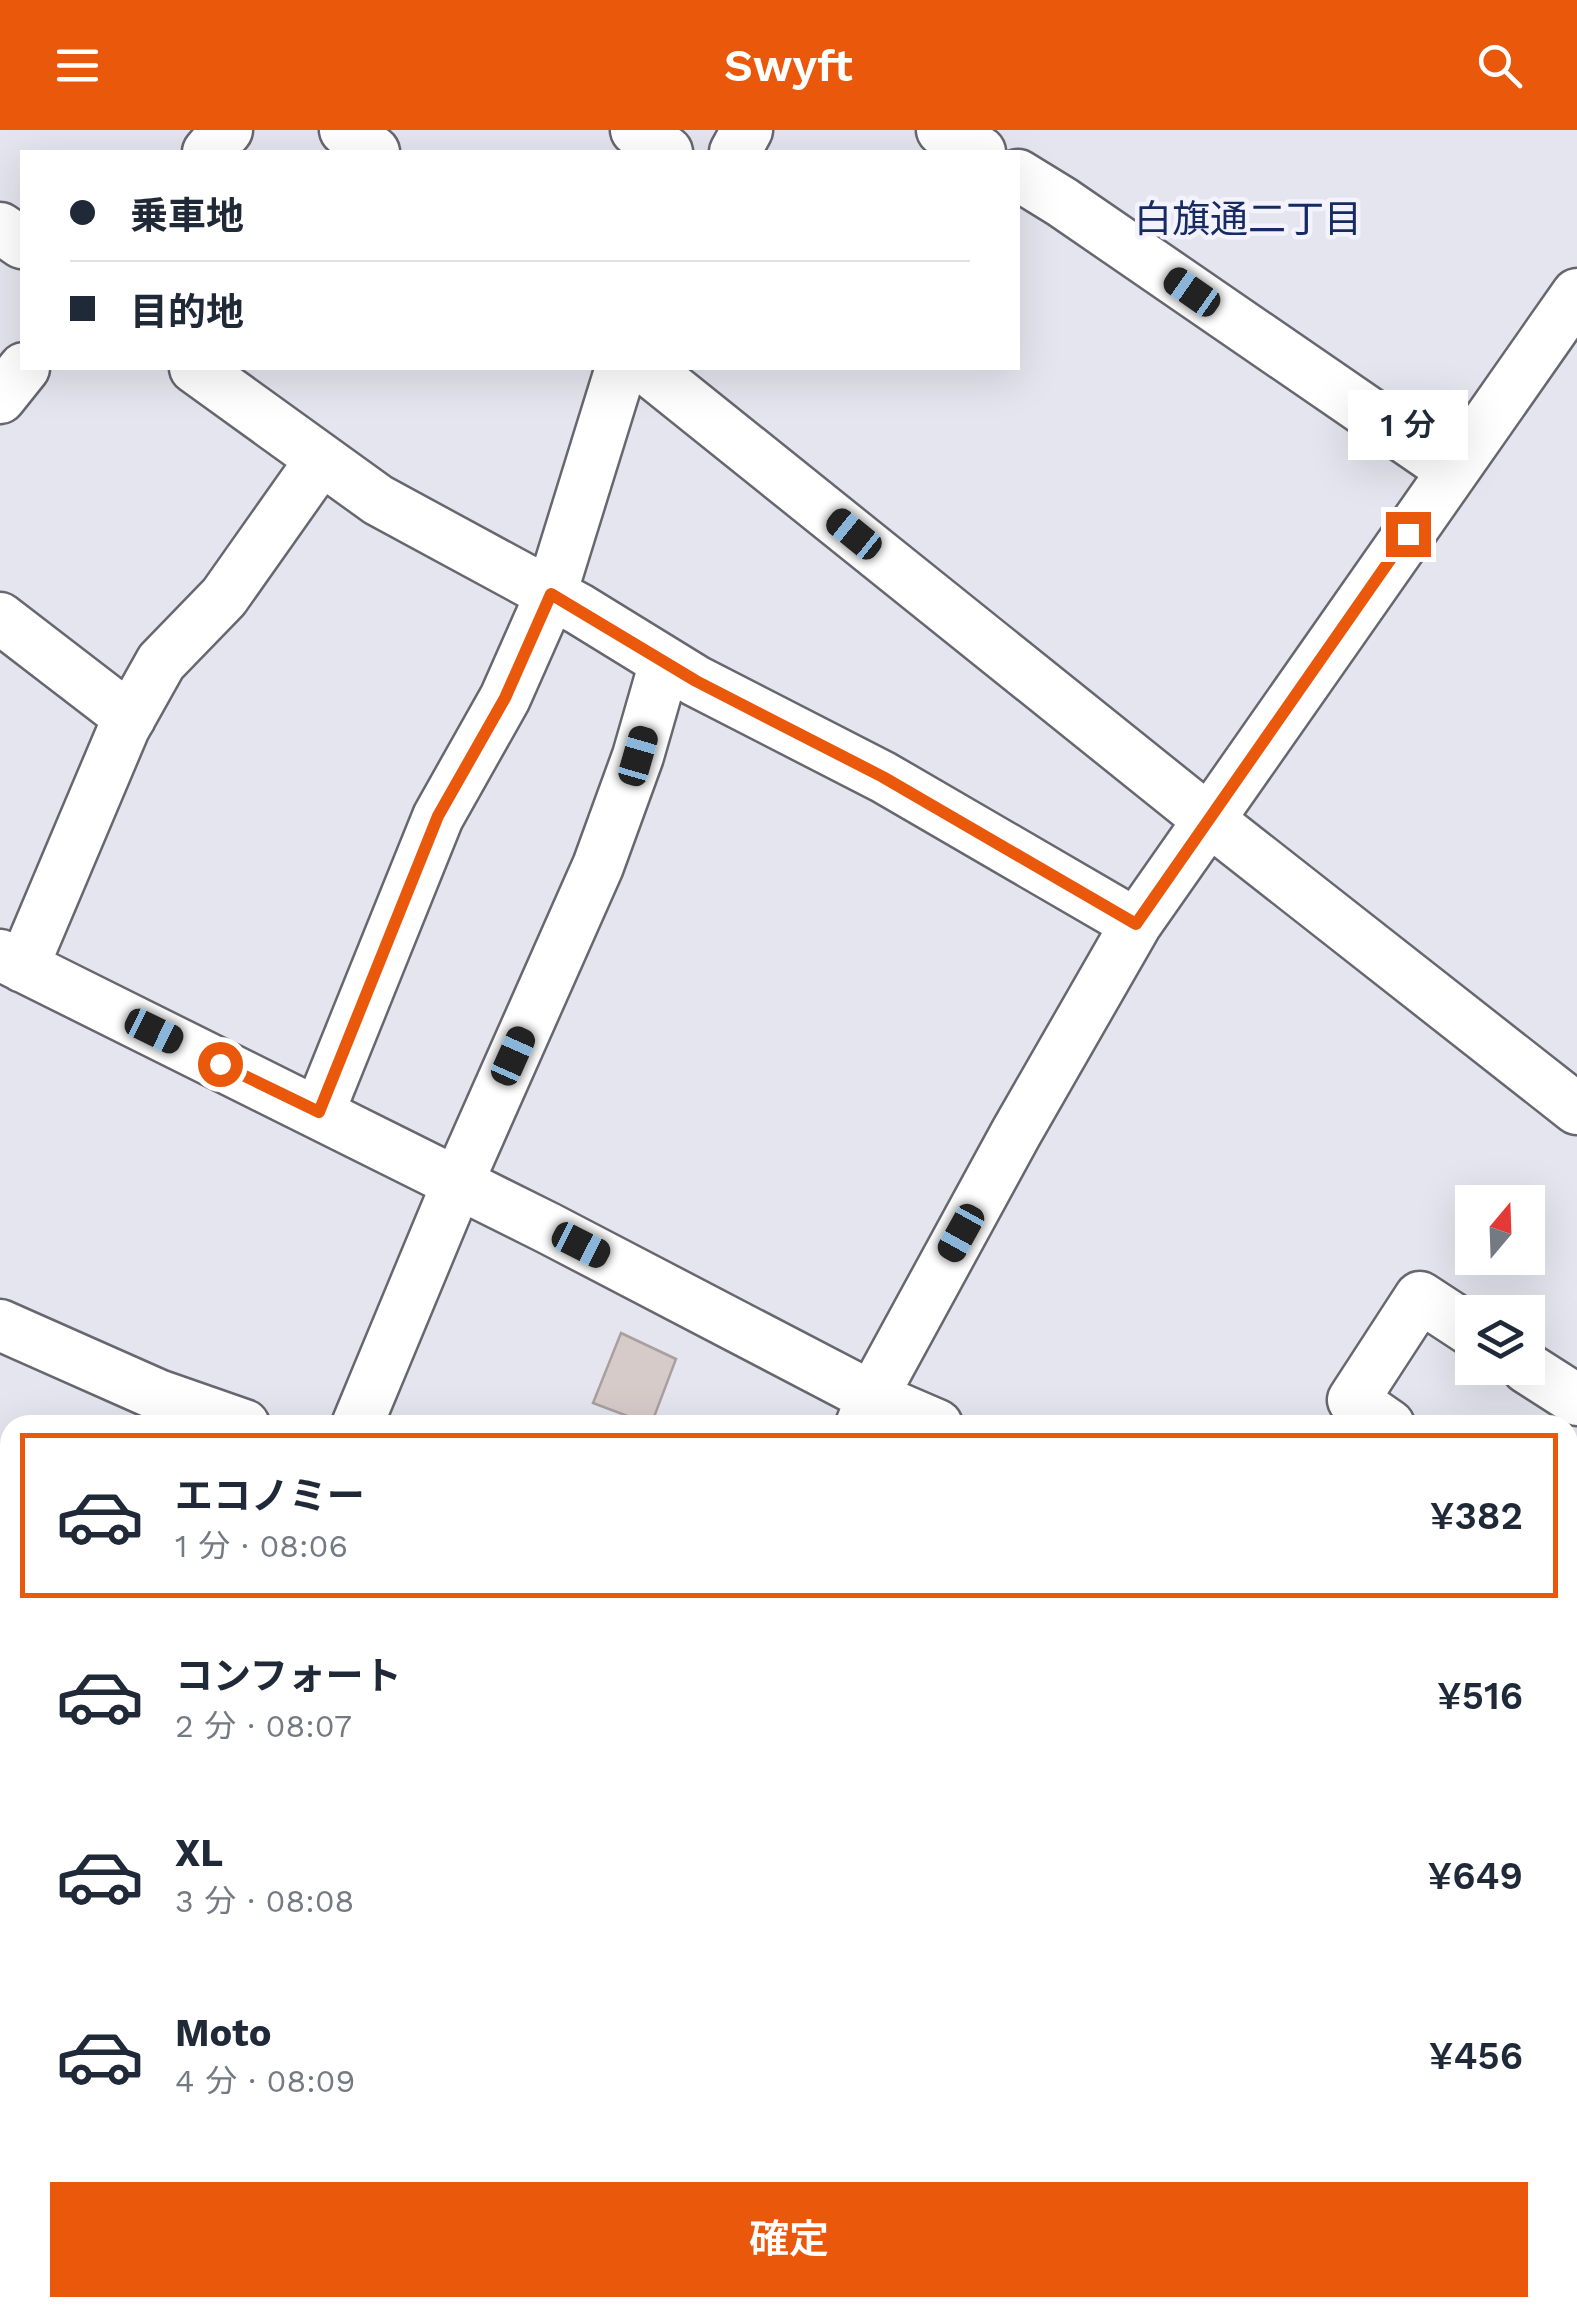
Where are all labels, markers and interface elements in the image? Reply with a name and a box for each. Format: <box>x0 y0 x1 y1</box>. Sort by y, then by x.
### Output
icon: menu <box>50 38 105 93</box>
icon: search <box>1472 38 1527 93</box>
text: Swyft <box>724 39 853 92</box>
text: 乗車地 <box>130 194 244 238</box>
district label: 白旗通二丁目 <box>1134 197 1362 241</box>
car <box>1159 263 1225 321</box>
text: 目的地 <box>130 290 244 334</box>
callout: 1 分 <box>1348 389 1468 459</box>
text: 1 分 <box>1380 406 1436 444</box>
car <box>821 503 887 565</box>
route end <box>1386 512 1431 557</box>
car <box>615 723 661 789</box>
car <box>120 1004 188 1058</box>
car <box>487 1022 539 1090</box>
route start <box>198 1042 243 1087</box>
north arrow <box>1455 1185 1545 1275</box>
map controls <box>1455 1185 1545 1385</box>
car <box>933 1199 989 1267</box>
car <box>547 1218 615 1272</box>
button: layers <box>1455 1295 1545 1385</box>
icon: car <box>55 1471 145 1561</box>
text: エコノミー <box>175 1474 365 1518</box>
text: ¥382 <box>1430 1494 1523 1538</box>
text: 1 分 · 08:06 <box>175 1527 348 1565</box>
icon: car <box>55 1651 145 1741</box>
text: コンフォート <box>175 1654 402 1698</box>
text: ¥516 <box>1437 1674 1523 1718</box>
text: 2 分 · 08:07 <box>175 1707 352 1745</box>
icon: car <box>55 1831 145 1921</box>
text: XL <box>175 1831 223 1875</box>
text: ¥649 <box>1428 1854 1523 1898</box>
text: 3 分 · 08:08 <box>175 1882 354 1920</box>
icon: car <box>55 2011 145 2101</box>
text: Moto <box>175 2011 271 2055</box>
text: ¥456 <box>1429 2034 1523 2078</box>
text: 4 分 · 08:09 <box>175 2062 355 2100</box>
button: 確定 <box>50 2182 1528 2297</box>

